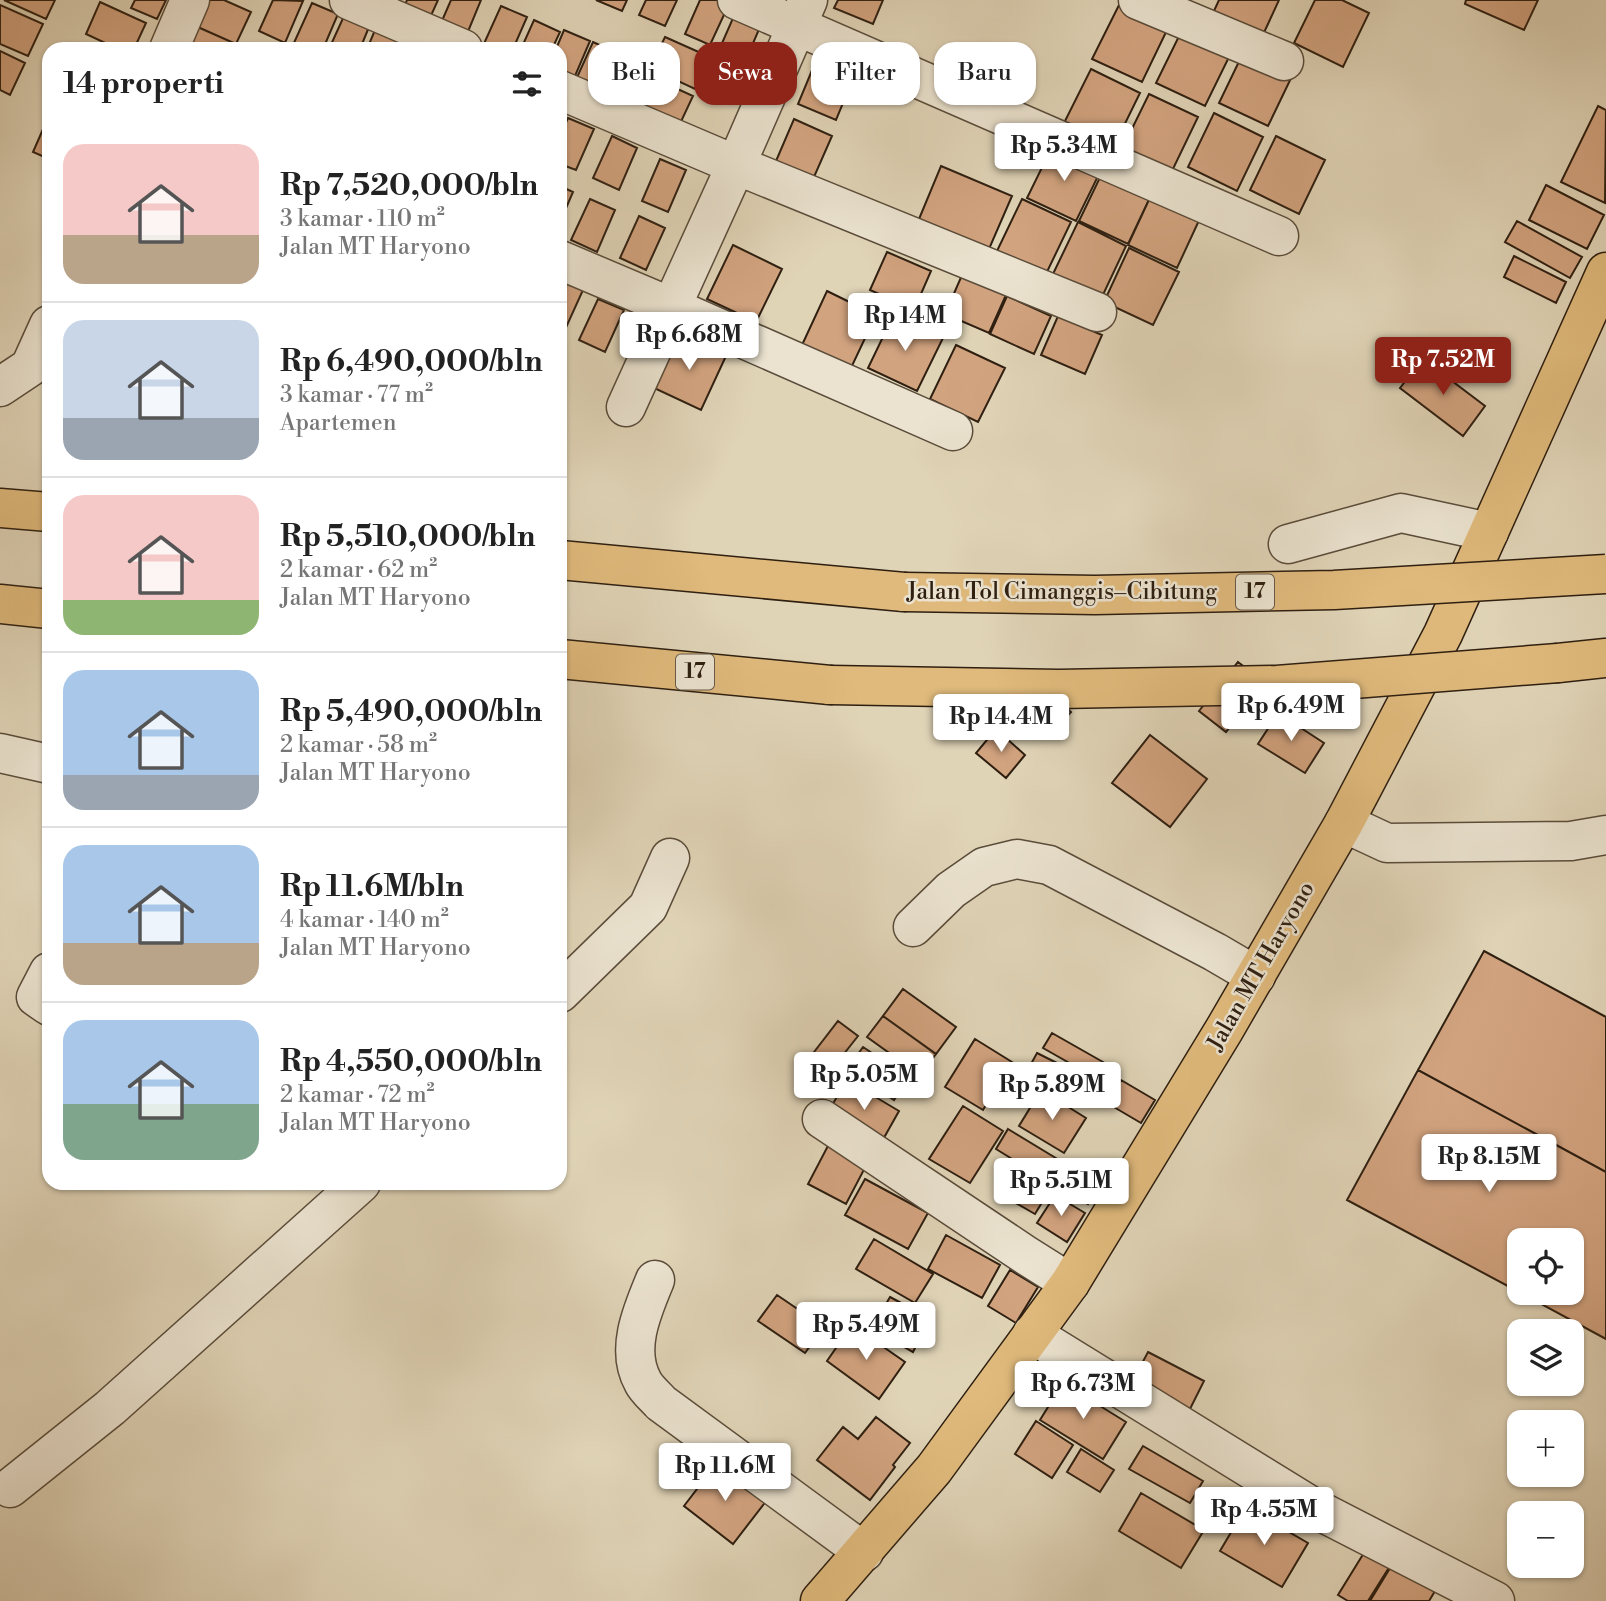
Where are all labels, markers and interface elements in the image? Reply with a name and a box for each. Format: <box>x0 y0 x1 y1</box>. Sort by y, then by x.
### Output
chip: Beli <box>588 42 680 105</box>
chip: Sewa <box>694 42 797 105</box>
chip: Filter <box>811 42 920 105</box>
chip: Baru <box>934 42 1036 105</box>
text: 14 properti <box>63 65 224 103</box>
icon: filters <box>508 65 546 103</box>
pin: Rp 5.34M <box>992 124 1136 183</box>
text: Rp 5.34M <box>1011 132 1117 160</box>
text: Rp 7,520,000/bln <box>280 167 538 205</box>
icon: home <box>119 172 203 256</box>
text: 3 kamar · 110 m² <box>280 205 445 233</box>
text: Jalan MT Haryono <box>280 233 471 261</box>
pin: Rp 14M <box>848 294 962 353</box>
text: Rp 14M <box>864 302 946 330</box>
pin: Rp 6.68M <box>617 312 761 372</box>
text: Rp 6.68M <box>636 321 742 349</box>
pin: Rp 7.52M <box>1371 338 1515 397</box>
text: Rp 6,490,000/bln <box>280 343 543 381</box>
text: Rp 7.52M <box>1391 346 1495 374</box>
icon: home <box>119 348 203 432</box>
text: 3 kamar · 77 m² <box>280 381 433 409</box>
text: Apartemen <box>280 409 396 437</box>
text: Rp 5,510,000/bln <box>280 518 535 556</box>
icon: home <box>119 523 203 607</box>
text: 2 kamar · 62 m² <box>280 556 437 584</box>
road number: 17 <box>1236 574 1274 610</box>
street label: Jalan Tol Cimanggis–Cibitung <box>906 578 1217 606</box>
text: Jalan MT Haryono <box>280 584 471 612</box>
road number: 17 <box>676 654 714 690</box>
pin: Rp 6.49M <box>1219 684 1363 743</box>
text: Rp 6.49M <box>1237 692 1345 720</box>
text: Rp 5,490,000/bln <box>280 693 542 731</box>
pin: Rp 14.4M <box>929 694 1073 754</box>
icon: home <box>119 698 203 782</box>
text: Rp 14.4M <box>949 703 1053 731</box>
text: 2 kamar · 58 m² <box>280 731 437 759</box>
text: Jalan MT Haryono <box>280 759 471 787</box>
text: Rp 11.6M/bln <box>280 868 464 906</box>
icon: home <box>119 873 203 957</box>
street label: Jalan MT Haryono <box>1201 876 1321 1056</box>
text: 4 kamar · 140 m² <box>280 906 449 934</box>
text: Jalan MT Haryono <box>280 934 471 962</box>
text: Rp 4,550,000/bln <box>280 1043 542 1081</box>
icon: home <box>119 1048 203 1132</box>
pin: Rp 5.05M <box>792 1052 936 1112</box>
text: Rp 5.05M <box>810 1061 918 1089</box>
pin: Rp 5.89M <box>980 1062 1124 1122</box>
text: Rp 5.89M <box>999 1071 1105 1099</box>
text: 2 kamar · 72 m² <box>280 1081 435 1109</box>
text: Jalan MT Haryono <box>280 1109 471 1137</box>
pin: Rp 8.15M <box>1417 1134 1561 1194</box>
text: Rp 8.15M <box>1437 1143 1541 1171</box>
pin: Rp 5.51M <box>989 1158 1133 1218</box>
text: Rp 5.51M <box>1010 1167 1112 1195</box>
map controls <box>1507 1228 1584 1578</box>
button: locate <box>1507 1228 1584 1305</box>
pin: Rp 5.49M <box>794 1302 938 1362</box>
text: Rp 5.49M <box>812 1311 920 1339</box>
button: layers <box>1507 1319 1584 1396</box>
pin: Rp 6.73M <box>1011 1362 1155 1421</box>
text: Rp 6.73M <box>1031 1370 1135 1398</box>
button: + <box>1507 1410 1584 1487</box>
pin: Rp 11.6M <box>653 1444 797 1503</box>
text: Rp 11.6M <box>675 1452 775 1480</box>
pin: Rp 4.55M <box>1192 1488 1336 1547</box>
text: Rp 4.55M <box>1211 1496 1317 1524</box>
button: − <box>1507 1501 1584 1578</box>

